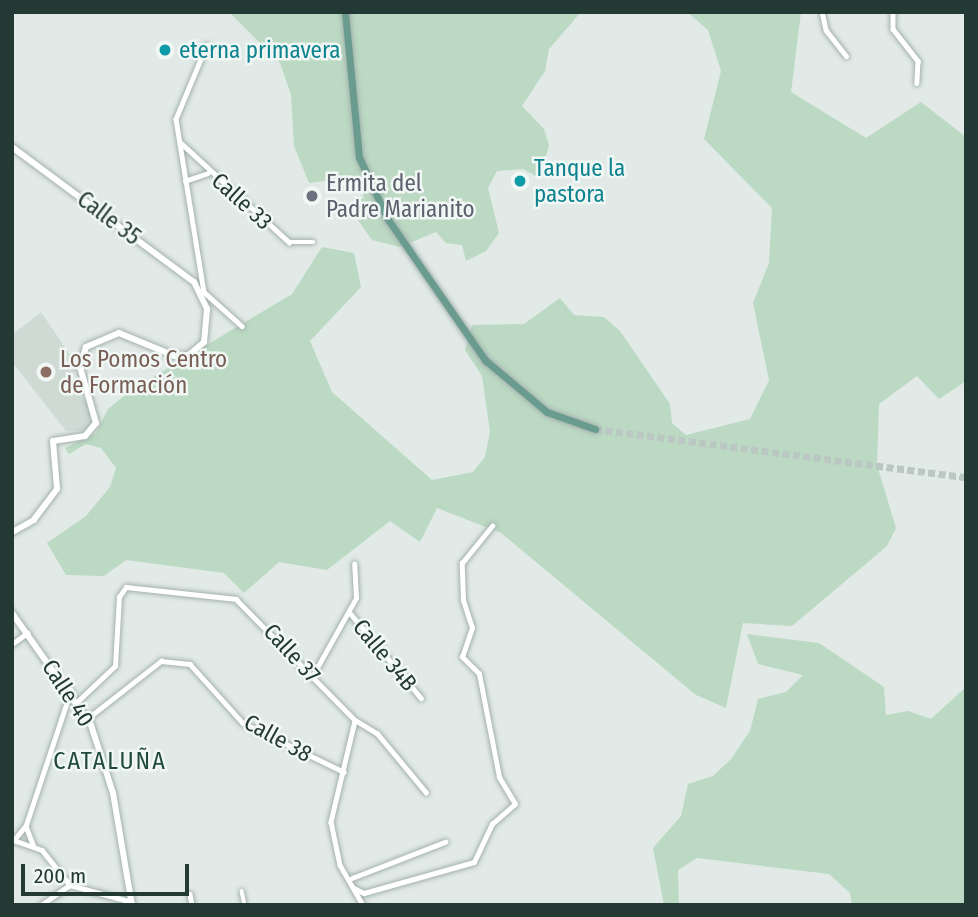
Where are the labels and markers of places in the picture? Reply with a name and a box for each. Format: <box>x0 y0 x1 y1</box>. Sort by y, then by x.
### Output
place label: eterna primavera <box>179 36 340 64</box>
marker: eterna primavera <box>157 42 173 58</box>
place label: Tanque la pastora <box>534 154 625 208</box>
place label: Ermita del Padre Marianito <box>326 169 474 223</box>
marker: Tanque la pastora <box>512 173 528 189</box>
marker: Ermita del Padre Marianito <box>304 188 320 204</box>
place label: Los Pomos Centro de Formación <box>60 345 227 399</box>
marker: Los Pomos Centro de Formación <box>38 364 54 380</box>

